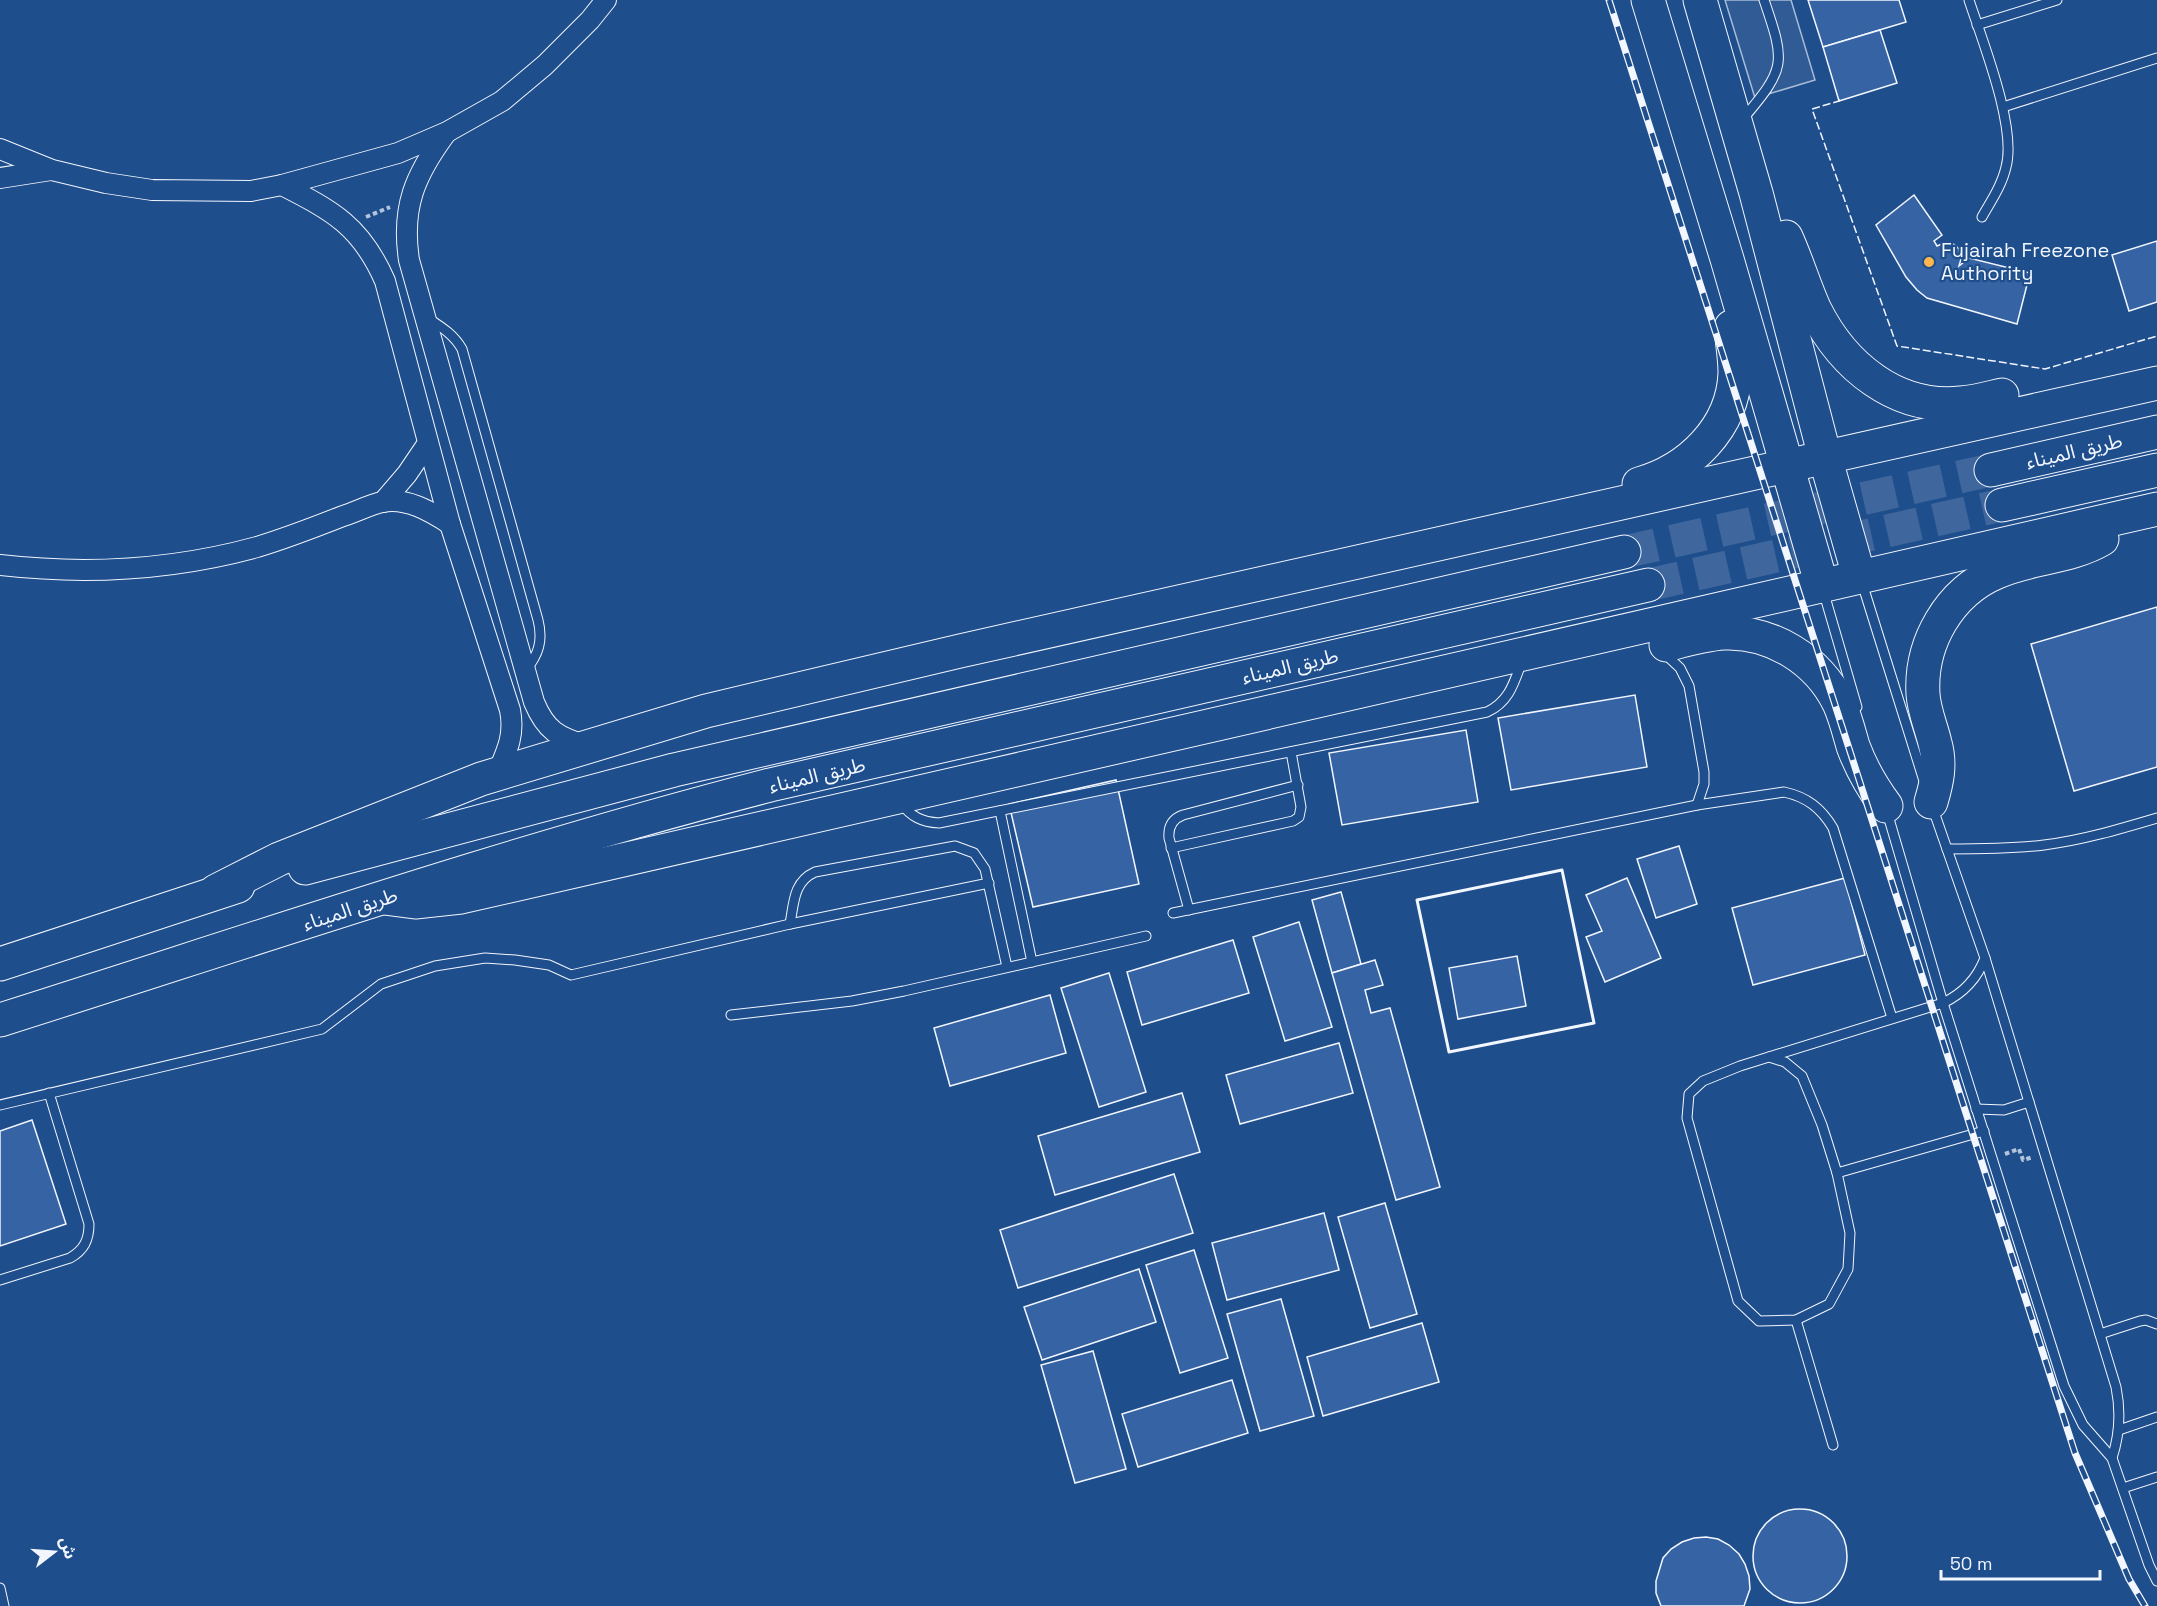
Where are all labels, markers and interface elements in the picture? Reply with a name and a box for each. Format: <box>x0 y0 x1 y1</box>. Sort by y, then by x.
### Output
place label: Fujairah Freezone Authority <box>1941 237 2109 286</box>
marker: Fujairah Freezone Authority <box>1922 255 1936 269</box>
street label: طريق الميناء <box>2023 427 2125 475</box>
street label: طريق الميناء <box>1239 642 1341 690</box>
street label: طريق الميناء <box>766 751 868 799</box>
street label: طريق الميناء <box>299 881 401 937</box>
north arrow <box>24 1522 84 1582</box>
text: ش <box>55 1534 81 1561</box>
scale bar <box>1941 1543 2100 1581</box>
text: 50 m <box>1950 1552 1992 1575</box>

